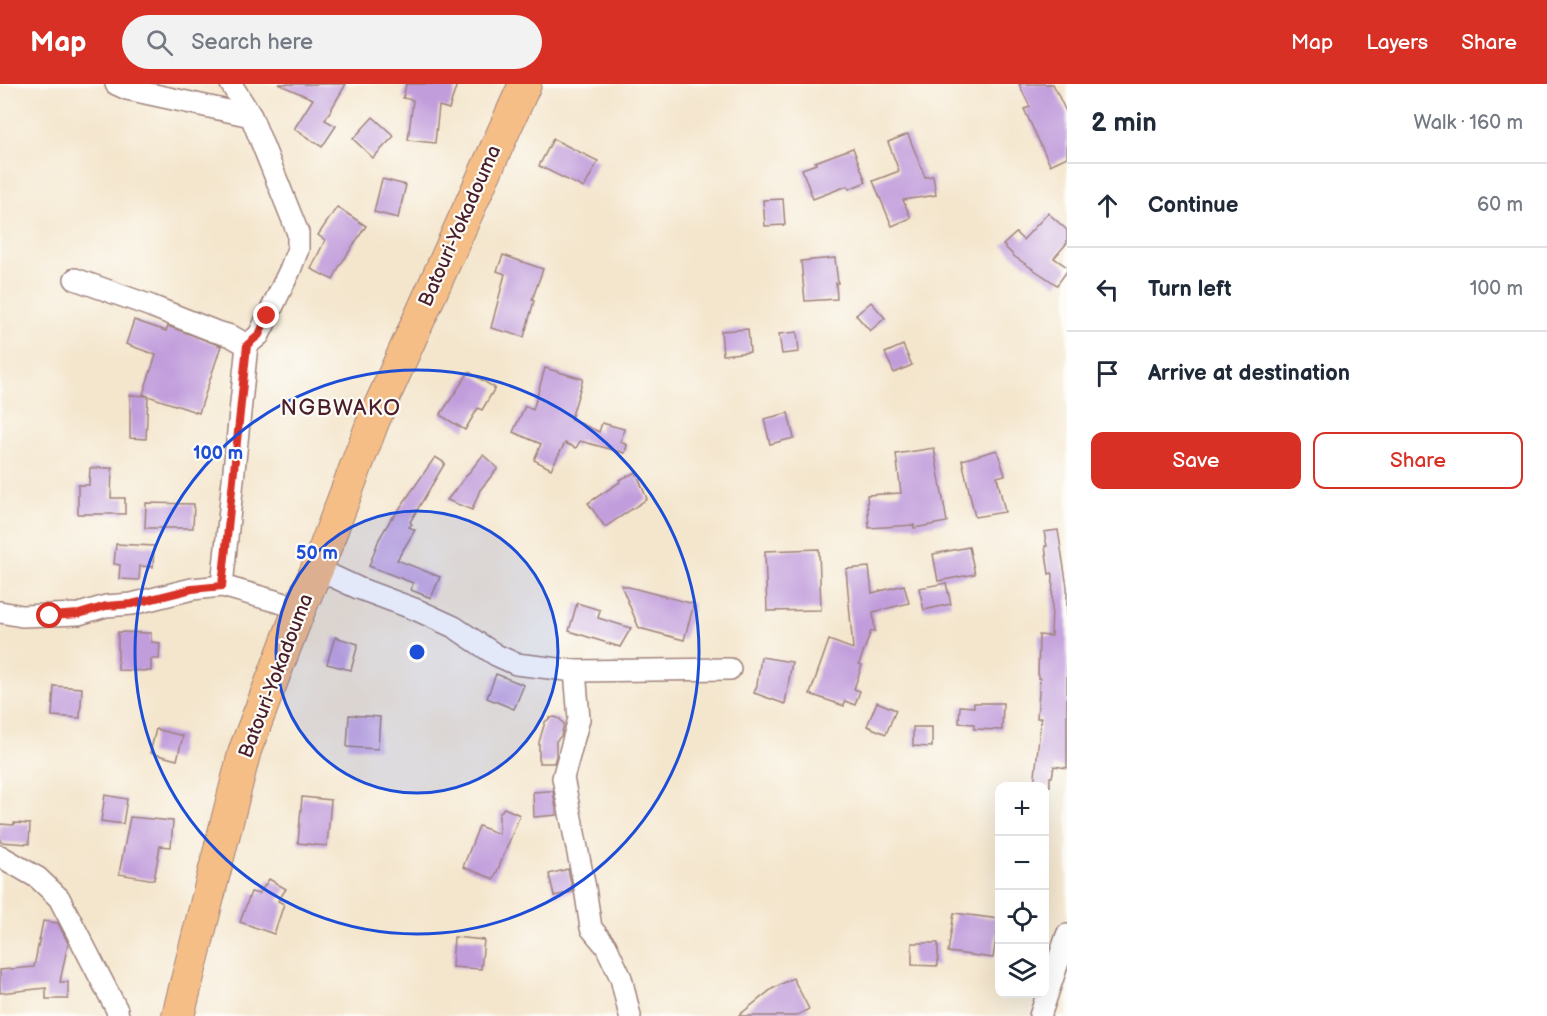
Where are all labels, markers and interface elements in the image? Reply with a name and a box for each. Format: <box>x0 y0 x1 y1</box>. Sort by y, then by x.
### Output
search box <box>122 15 542 69</box>
text: Map <box>30 26 86 59</box>
icon: search <box>143 26 176 59</box>
text: Search here <box>191 29 313 56</box>
text: Map <box>1291 30 1333 55</box>
text: Layers <box>1366 30 1428 55</box>
text: Share <box>1461 30 1517 55</box>
text: 2 min <box>1091 108 1157 139</box>
text: Walk · 160 m <box>1414 111 1523 135</box>
street label: Batouri-Yokadouma <box>414 142 506 310</box>
icon: ahead <box>1091 189 1124 222</box>
text: Continue <box>1148 192 1238 219</box>
text: 60 m <box>1477 193 1523 217</box>
icon: left <box>1091 273 1124 306</box>
text: Turn left <box>1148 276 1232 303</box>
text: 100 m <box>1470 277 1523 301</box>
route end <box>253 302 279 328</box>
icon: arrive <box>1091 357 1124 390</box>
text: Arrive at destination <box>1148 360 1350 387</box>
district label: NGBWAKO <box>280 395 402 422</box>
button: Save <box>1091 432 1301 489</box>
button: Share <box>1313 432 1523 489</box>
text: 100 m <box>193 443 243 464</box>
text: 50 m <box>296 543 338 564</box>
street label: Batouri-Yokadouma <box>234 591 318 761</box>
route start <box>36 602 62 628</box>
centre of rings <box>407 642 427 662</box>
map controls <box>995 782 1049 998</box>
button: + <box>995 782 1049 836</box>
button: − <box>995 836 1049 890</box>
button: locate <box>995 890 1049 944</box>
button: layers <box>995 944 1049 998</box>

